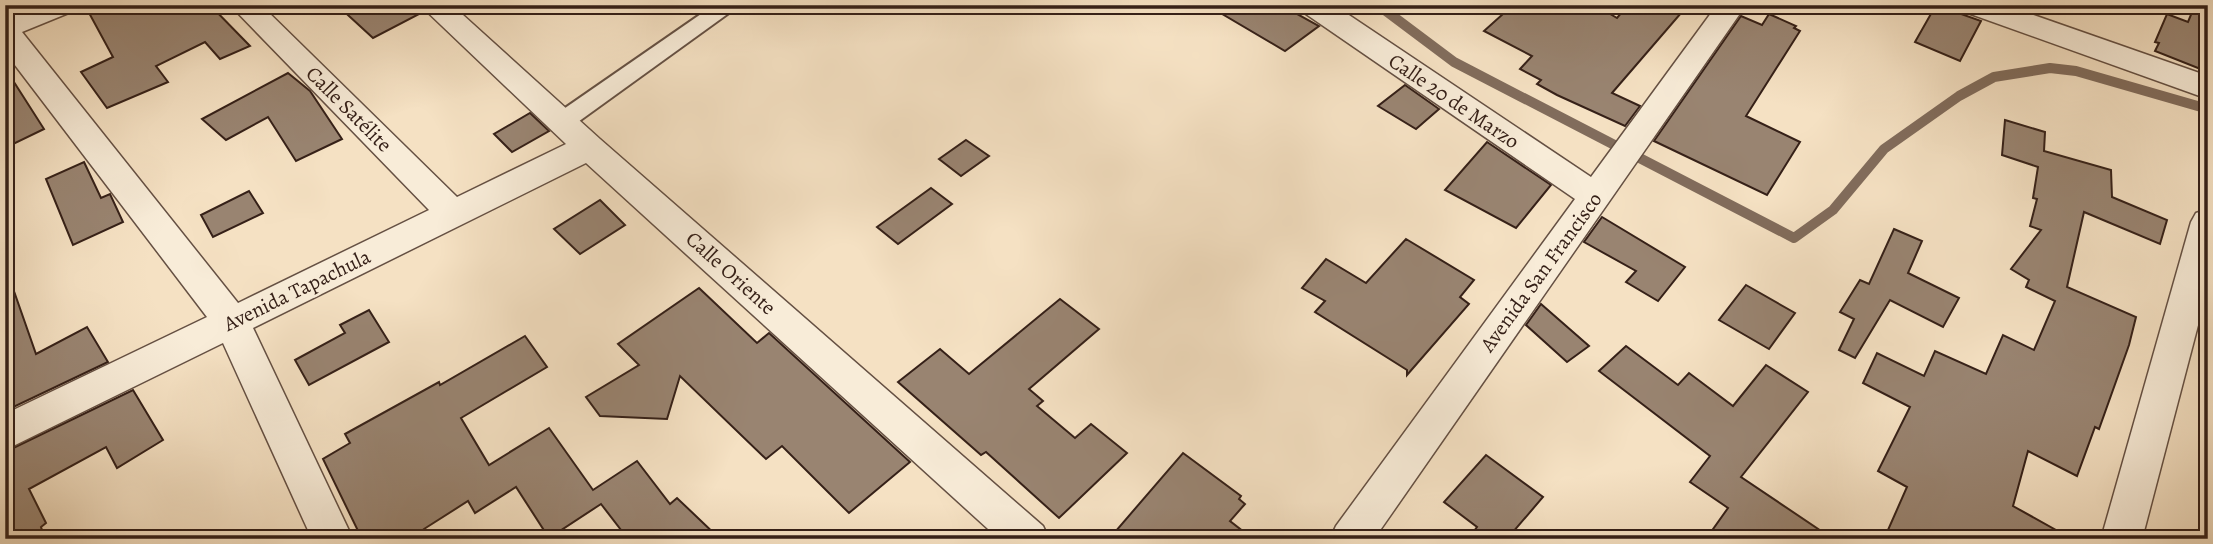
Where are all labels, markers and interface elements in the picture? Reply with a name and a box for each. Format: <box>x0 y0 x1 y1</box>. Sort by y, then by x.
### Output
street label: Calle 20 de Marzo <box>1383 47 1525 155</box>
street label: Calle Satélite <box>300 60 398 158</box>
street label: Avenida San Francisco <box>1473 187 1608 358</box>
street label: Calle Oriente <box>680 225 782 321</box>
street label: Avenida Tapachula <box>218 242 375 338</box>

